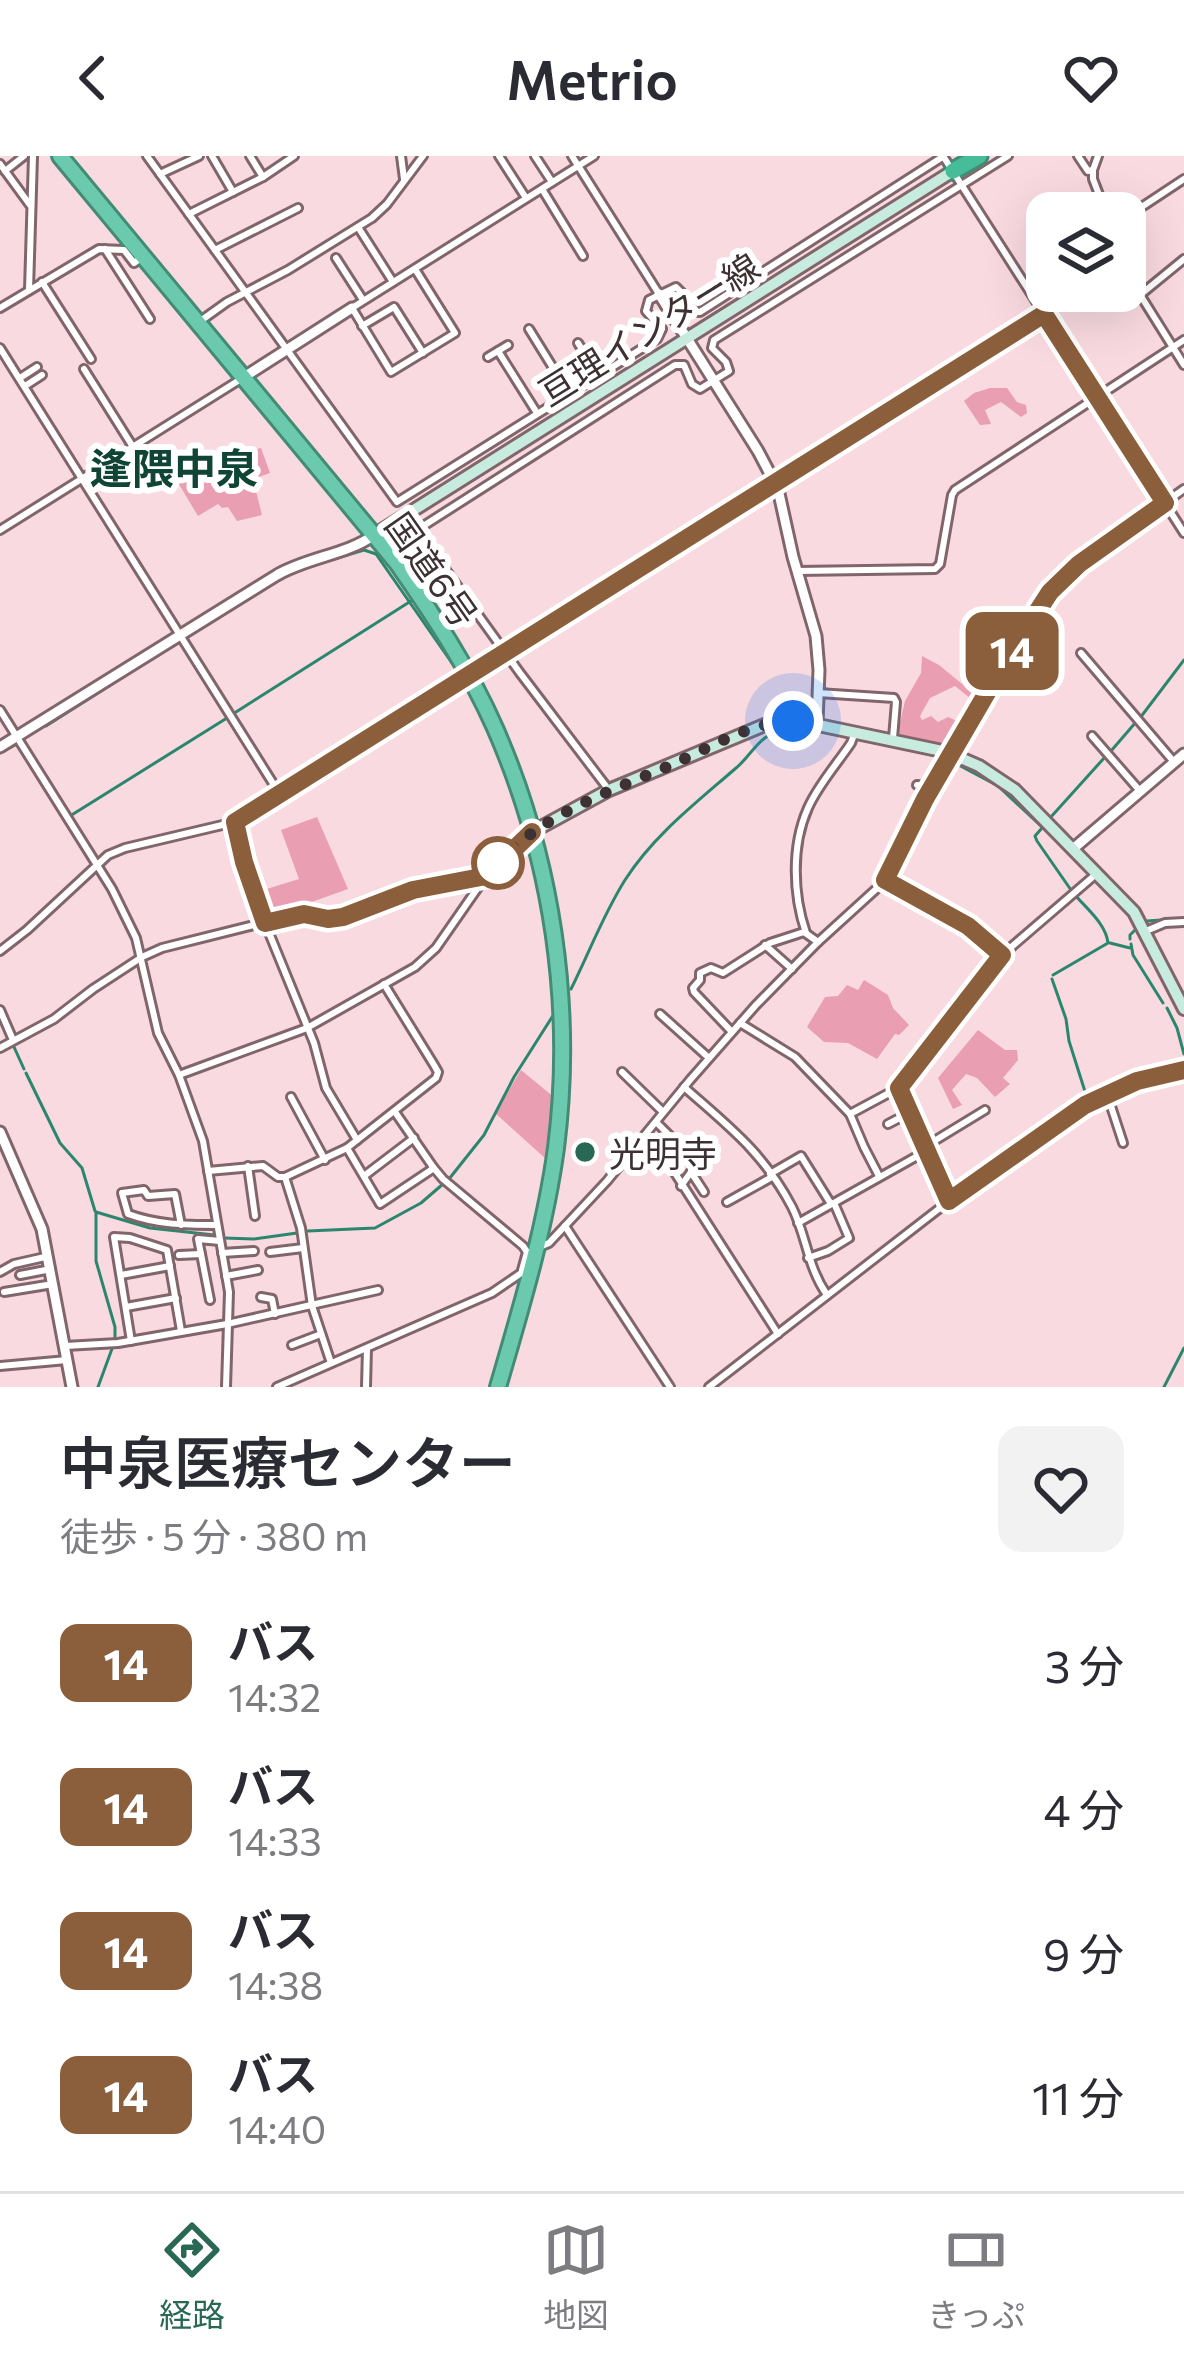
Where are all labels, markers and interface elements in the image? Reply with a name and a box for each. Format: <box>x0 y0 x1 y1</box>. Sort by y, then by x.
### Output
icon: back <box>60 45 126 111</box>
text: Metrio <box>506 45 678 111</box>
icon: heart <box>1058 45 1124 111</box>
map controls <box>1026 192 1146 312</box>
button: layers <box>1026 192 1146 312</box>
street label: 亘理インター線 <box>529 243 767 413</box>
district label: 逢隈中泉 <box>90 441 258 493</box>
street label: 国道6号 <box>378 503 488 635</box>
line badge: 14 <box>958 612 1066 690</box>
text: 14 <box>990 625 1034 677</box>
your location <box>763 691 823 751</box>
unlabelled marker <box>473 838 523 888</box>
place label: 光明寺 <box>609 1130 717 1174</box>
marker: 光明寺 <box>572 1139 598 1165</box>
text: 中泉医療センター <box>60 1426 516 1496</box>
button: heart <box>998 1426 1124 1552</box>
text: 徒歩 · 5 分 · 380 m <box>60 1511 368 1559</box>
text: バス <box>228 1613 318 1668</box>
text: 14 <box>104 1637 148 1689</box>
text: 3 分 <box>1045 1637 1124 1692</box>
text: 14:32 <box>228 1672 321 1720</box>
text: バス <box>228 1757 318 1812</box>
text: 14 <box>104 1781 148 1833</box>
text: 4 分 <box>1043 1781 1124 1836</box>
text: 14:33 <box>228 1816 322 1864</box>
text: バス <box>228 1901 318 1956</box>
text: 14 <box>104 1925 148 1977</box>
text: 9 分 <box>1043 1925 1124 1980</box>
text: 14:38 <box>228 1960 323 2008</box>
text: バス <box>228 2045 318 2100</box>
text: 14 <box>104 2069 148 2121</box>
text: 11 分 <box>1032 2069 1124 2124</box>
text: 14:40 <box>228 2104 326 2152</box>
tab: 経路 <box>159 2217 225 2337</box>
tab: 地図 <box>543 2217 609 2337</box>
tab: きっぷ <box>927 2217 1025 2337</box>

